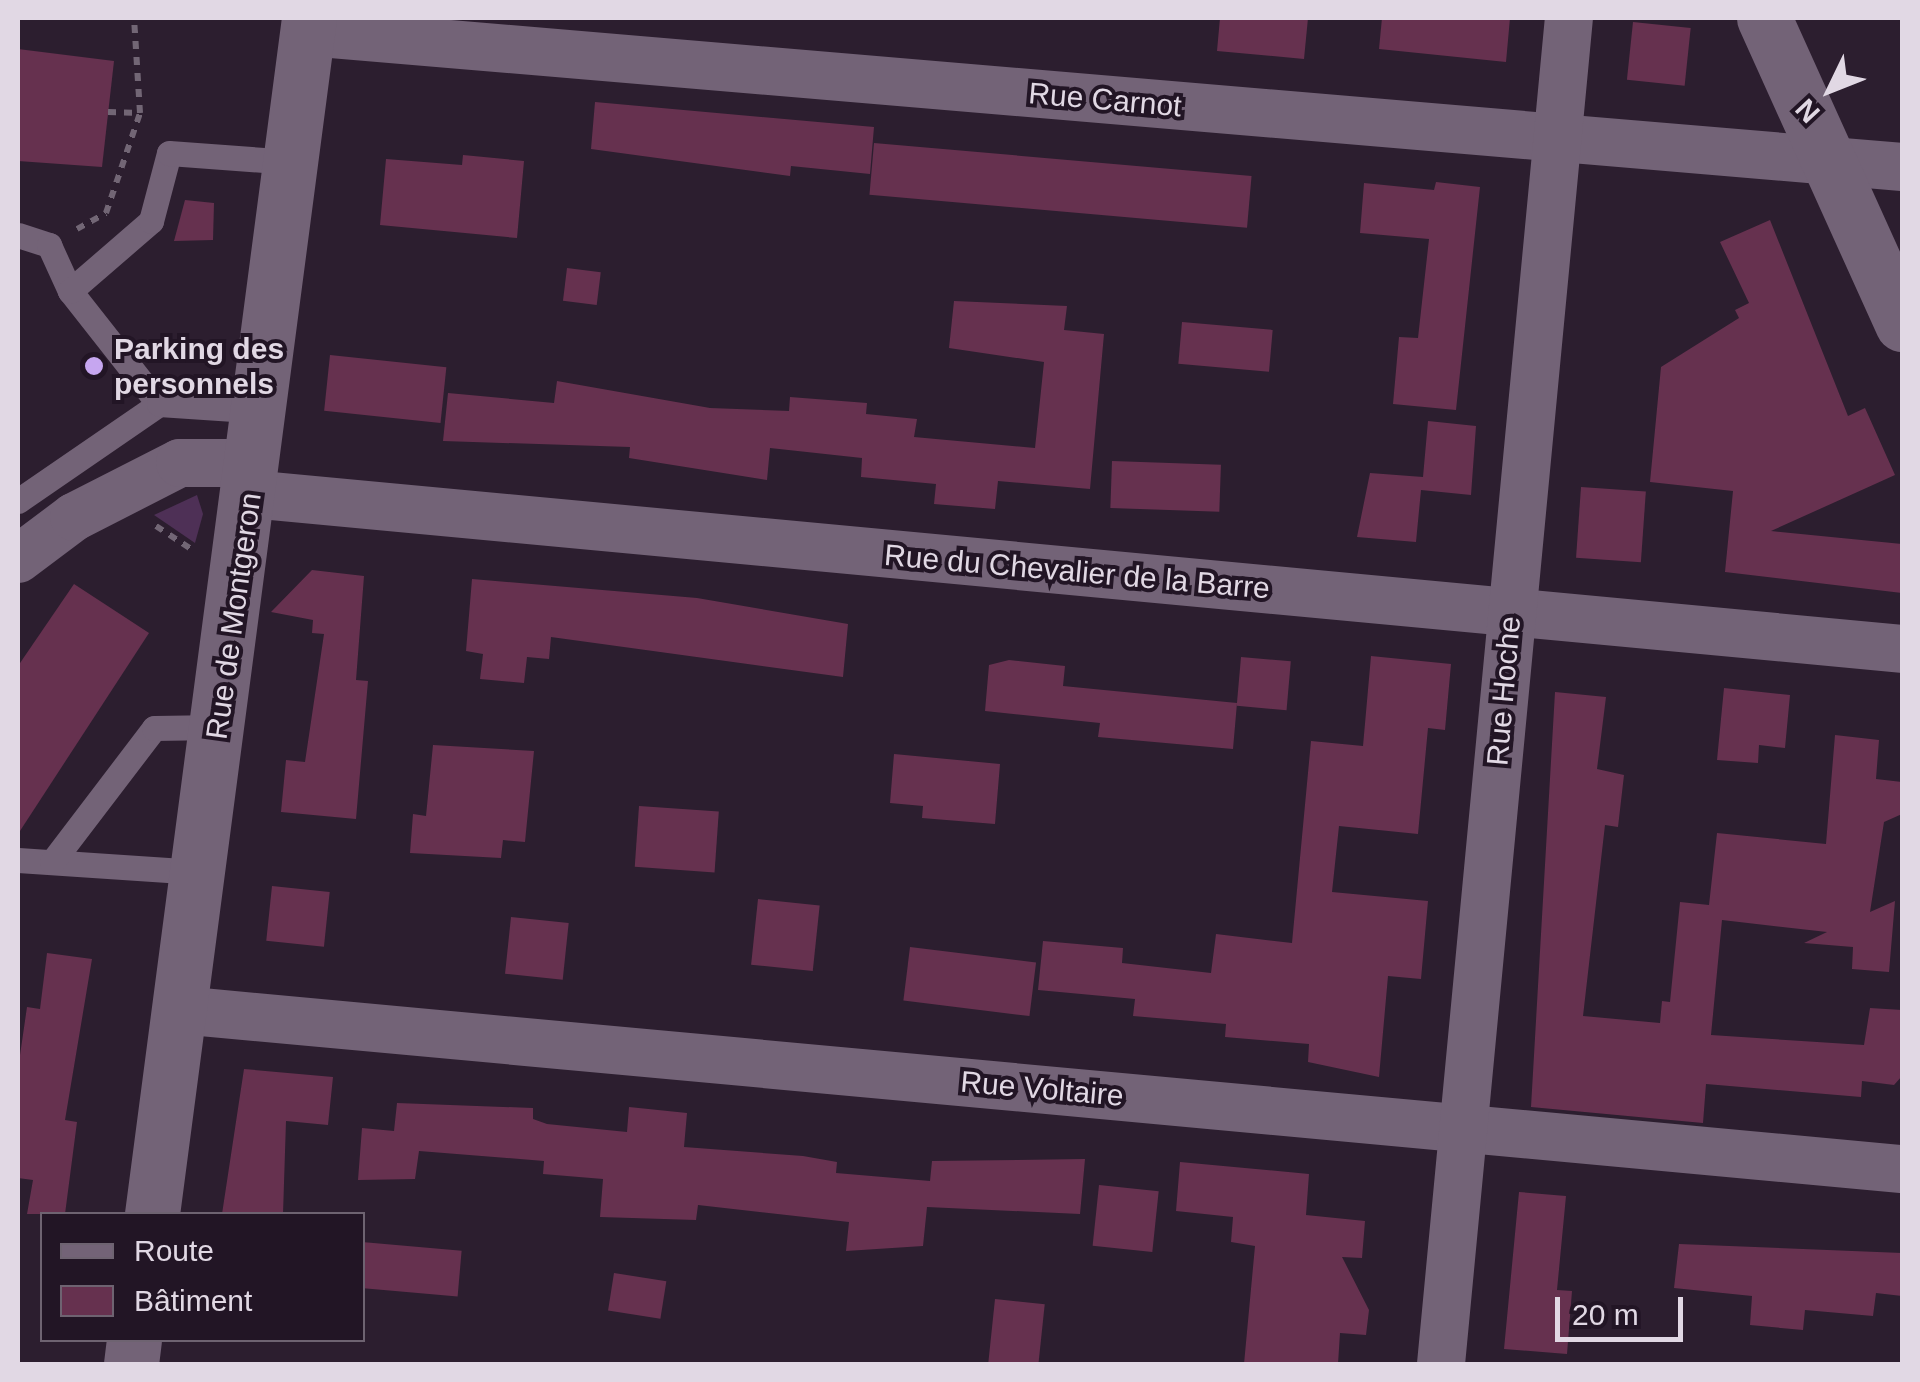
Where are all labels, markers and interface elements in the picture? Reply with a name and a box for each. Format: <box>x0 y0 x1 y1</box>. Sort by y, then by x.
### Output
north arrow <box>1780 40 1880 140</box>
street label: Rue Carnot <box>1027 75 1183 125</box>
text: N <box>1789 93 1826 129</box>
place label: Parking des personnels <box>114 331 284 402</box>
marker: Parking des personnels <box>83 355 105 377</box>
street label: Rue de Montgeron <box>199 490 269 742</box>
street label: Rue du Chevalier de la Barre <box>883 537 1271 607</box>
street label: Rue Hoche <box>1480 615 1528 767</box>
street label: Rue Voltaire <box>959 1064 1125 1114</box>
legend <box>40 1212 365 1342</box>
text: Route <box>134 1234 214 1267</box>
scale bar <box>1560 1277 1688 1339</box>
text: Bâtiment <box>134 1284 252 1317</box>
text: 20 m <box>1572 1298 1639 1331</box>

